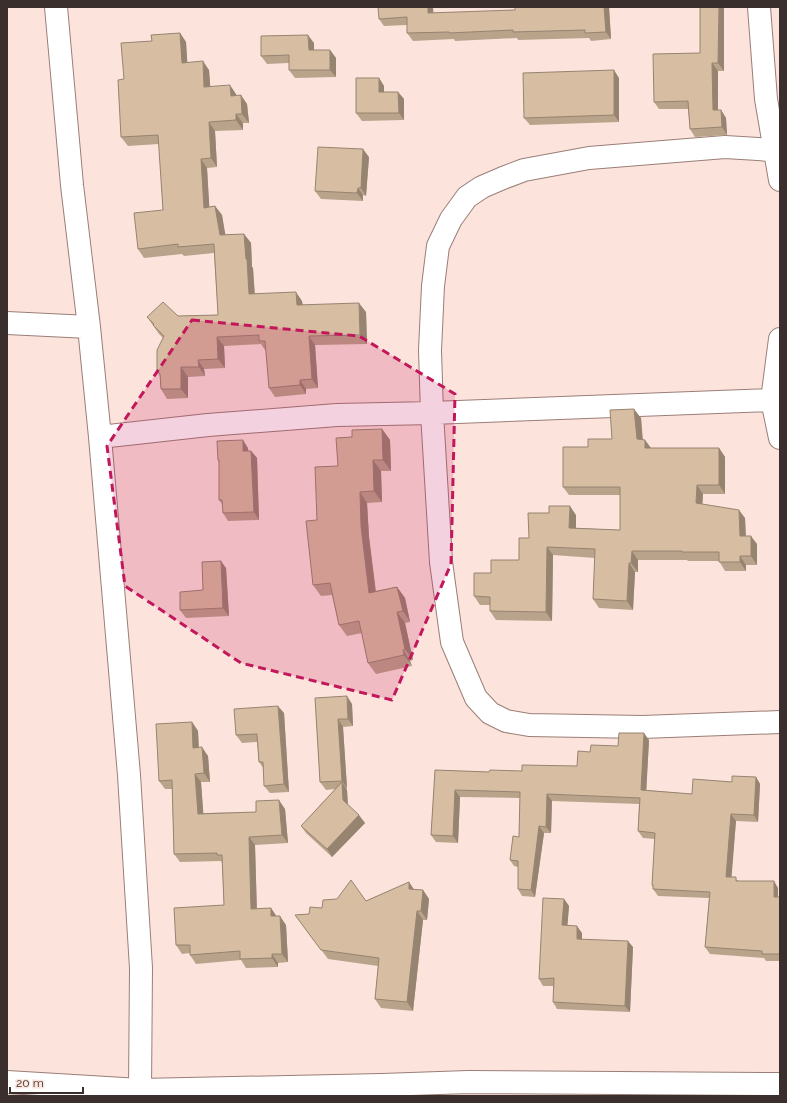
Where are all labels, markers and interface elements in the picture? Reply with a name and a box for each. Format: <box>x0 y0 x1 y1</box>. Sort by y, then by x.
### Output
scale bar <box>10 1069 83 1095</box>
text: 20 m <box>16 1076 44 1090</box>

